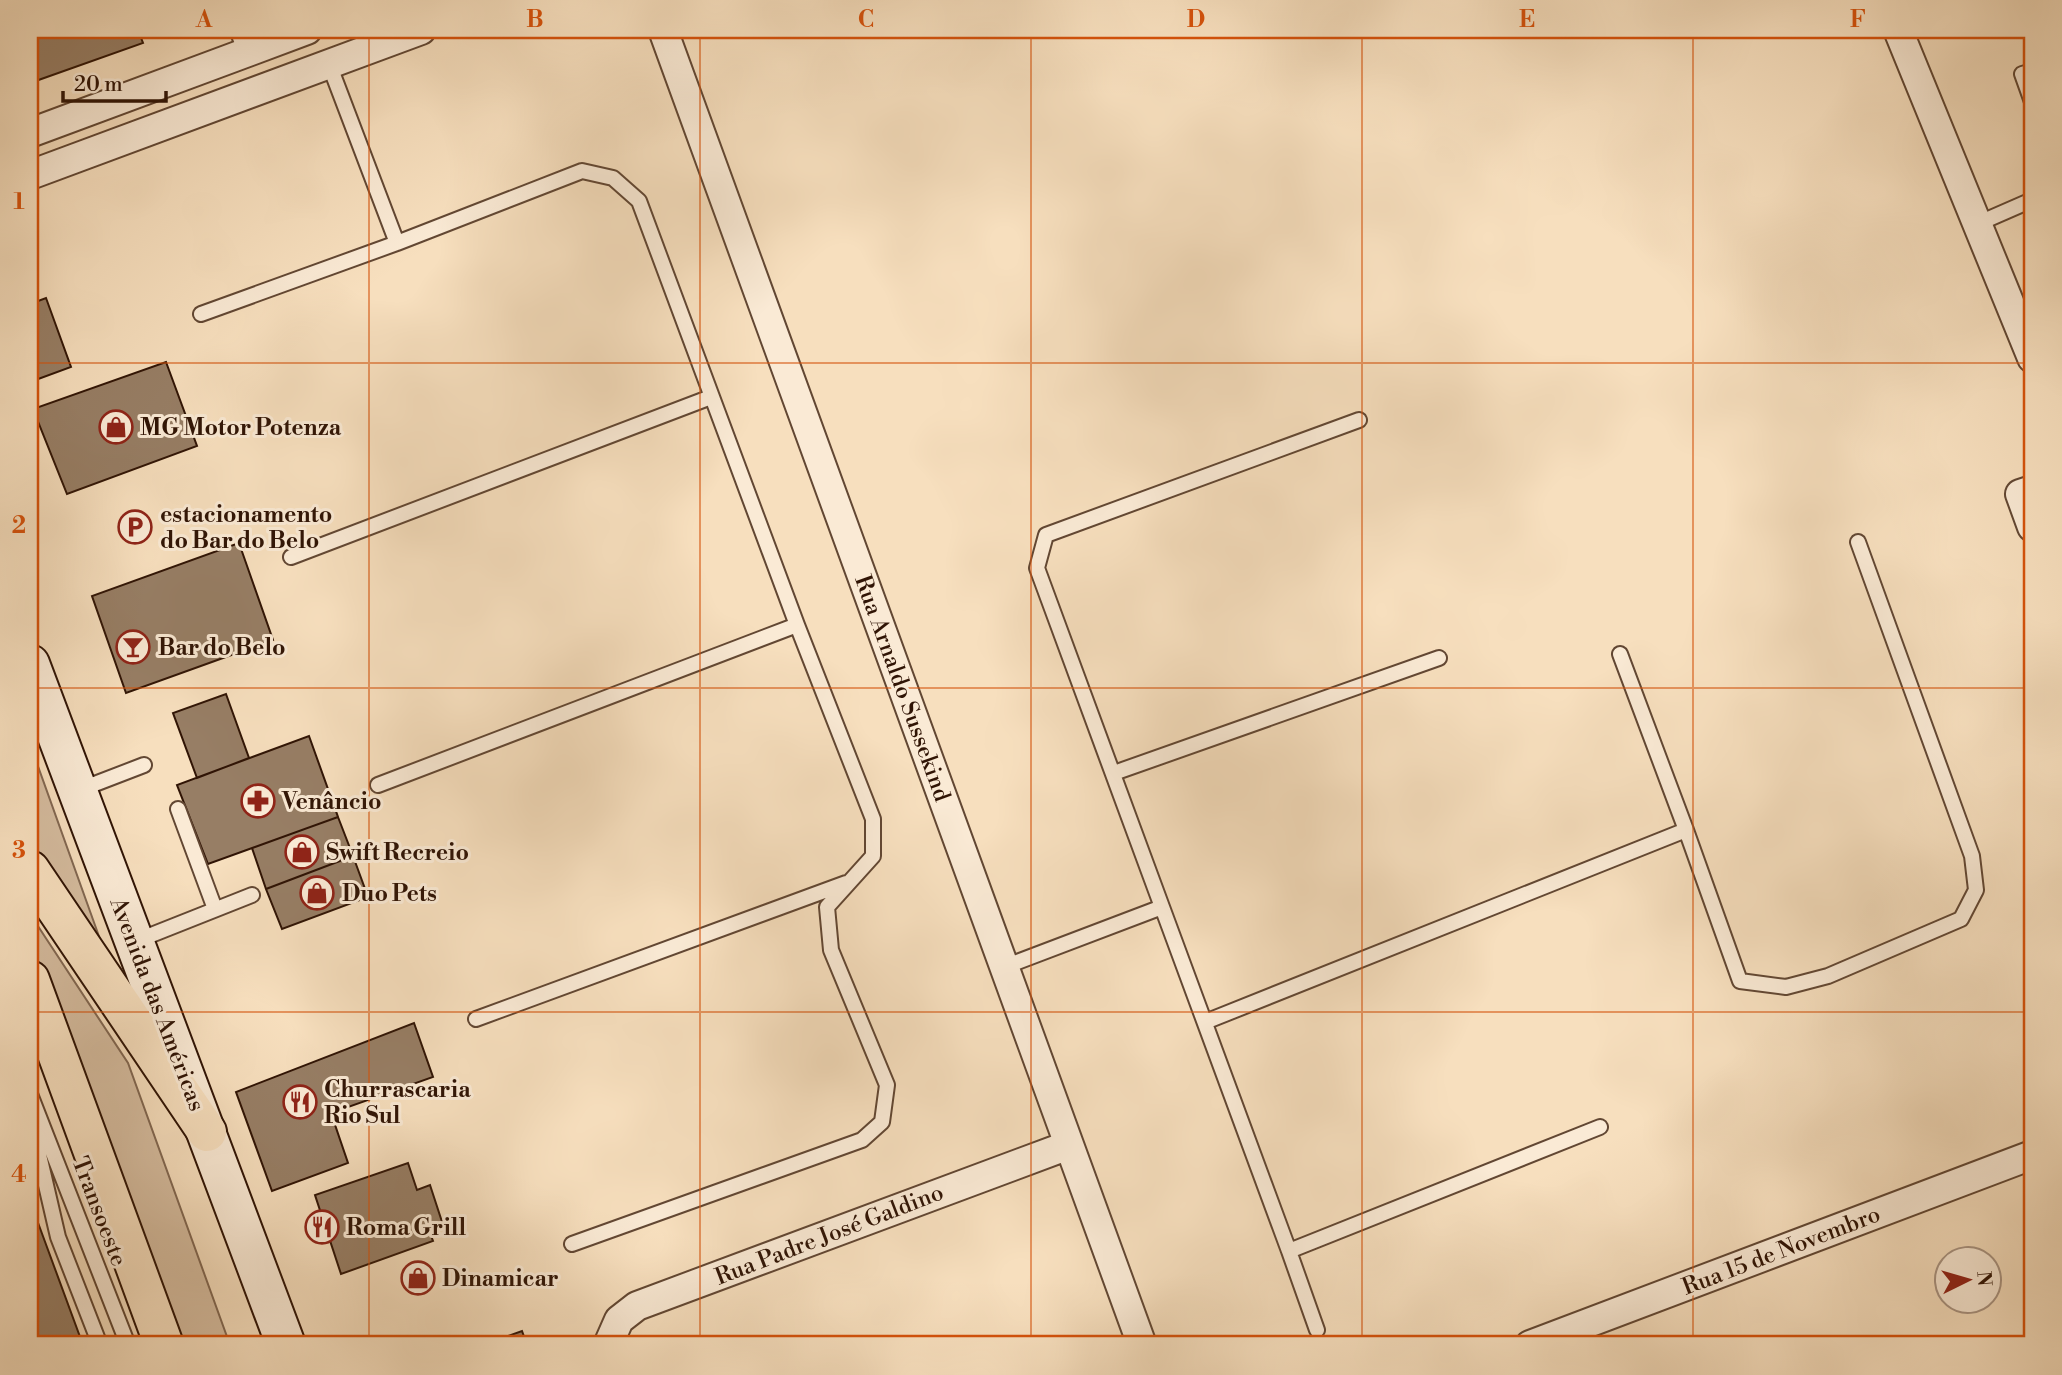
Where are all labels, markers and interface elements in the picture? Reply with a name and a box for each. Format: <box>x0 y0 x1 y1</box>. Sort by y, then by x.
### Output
text: A <box>195 6 213 34</box>
text: B <box>526 6 544 34</box>
text: C <box>858 6 874 34</box>
text: D <box>1187 6 1205 34</box>
text: E <box>1519 6 1535 34</box>
text: F <box>1850 6 1866 34</box>
scale bar <box>63 60 166 104</box>
text: 20 m <box>74 72 123 98</box>
text: 1 <box>13 188 25 216</box>
shop icon: MG Motor Potenza <box>97 408 135 446</box>
place label: MG Motor Potenza <box>140 414 342 442</box>
place label: estacionamento do Bar do Belo <box>160 501 332 555</box>
parking icon: estacionamento do Bar do Belo <box>116 508 154 546</box>
text: 2 <box>12 512 26 540</box>
street label: Rua Arnaldo Sussekind <box>848 571 956 805</box>
bar icon: Bar do Belo <box>114 628 152 666</box>
place label: Bar do Belo <box>158 634 286 662</box>
pharmacy icon: Venâncio <box>239 782 277 820</box>
place label: Venâncio <box>281 788 381 816</box>
shop icon: Swift Recreio <box>283 833 321 871</box>
text: 3 <box>12 837 26 865</box>
place label: Swift Recreio <box>326 839 469 867</box>
shop icon: Duo Pets <box>298 874 336 912</box>
place label: Duo Pets <box>342 880 437 908</box>
street label: Avenida das Américas <box>103 893 211 1115</box>
place label: Churrascaria Rio Sul <box>324 1076 471 1130</box>
restaurant icon: Churrascaria Rio Sul <box>281 1083 319 1121</box>
street label: Transoeste <box>65 1153 133 1270</box>
text: 4 <box>11 1161 27 1189</box>
street label: Rua Padre José Galdino <box>711 1178 948 1291</box>
street label: Rua 15 de Novembro <box>1678 1200 1884 1302</box>
restaurant icon: Roma Grill <box>303 1208 341 1246</box>
place label: Roma Grill <box>346 1214 466 1242</box>
north arrow <box>1932 1246 2002 1316</box>
shop icon: Dinamicar <box>399 1259 437 1297</box>
place label: Dinamicar <box>442 1265 559 1293</box>
text: N <box>1971 1270 1997 1287</box>

